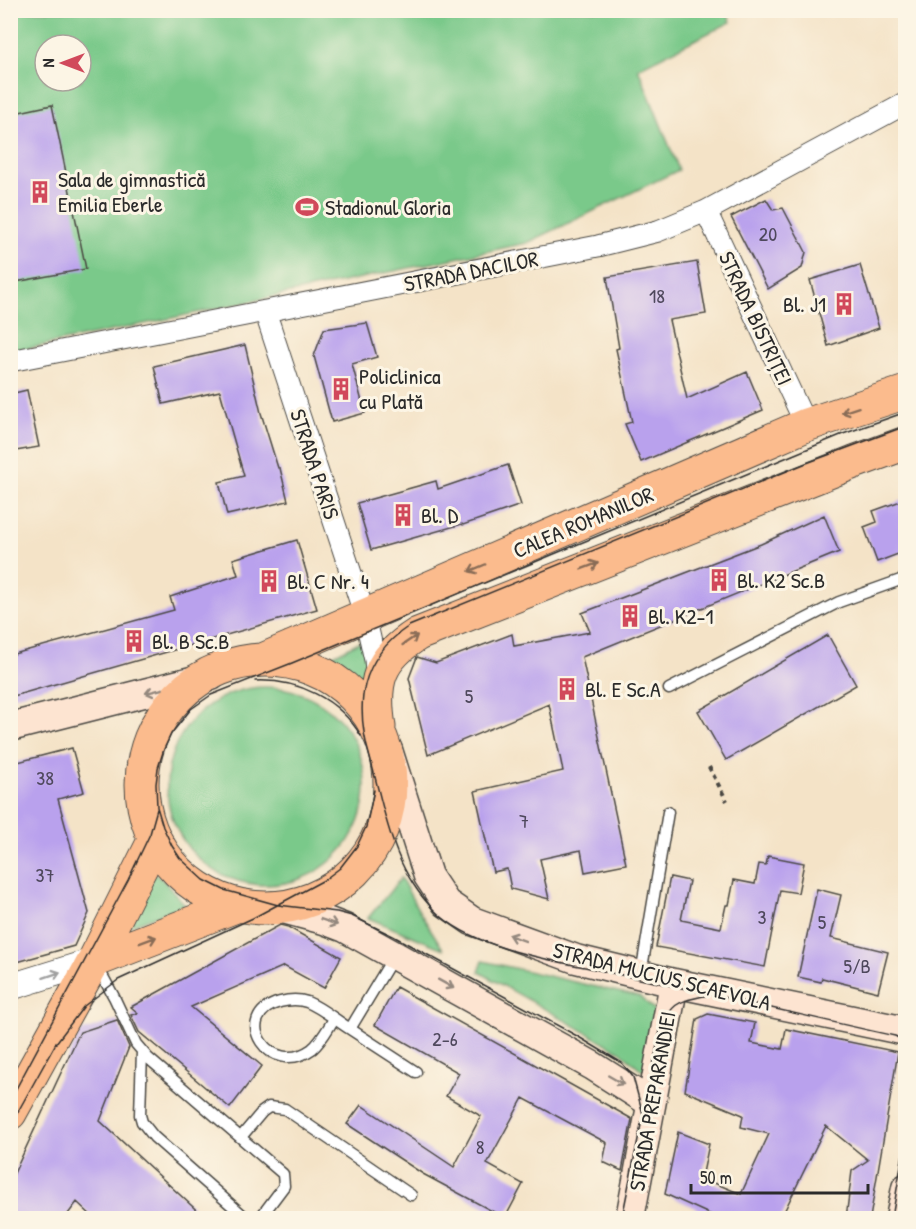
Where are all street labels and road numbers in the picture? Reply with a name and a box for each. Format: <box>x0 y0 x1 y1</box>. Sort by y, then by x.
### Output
street label: STRADA DACILOR <box>401 243 541 299</box>
street label: STRADA BISTRIȚEI <box>712 246 800 390</box>
street label: STRADA PARIS <box>283 405 347 523</box>
street label: CALEA ROMANILOR <box>508 479 658 565</box>
street label: STRADA MUCIUS SCAEVOLA <box>550 934 774 1018</box>
street label: STRADA PREPARANDIEI <box>621 1009 683 1193</box>

